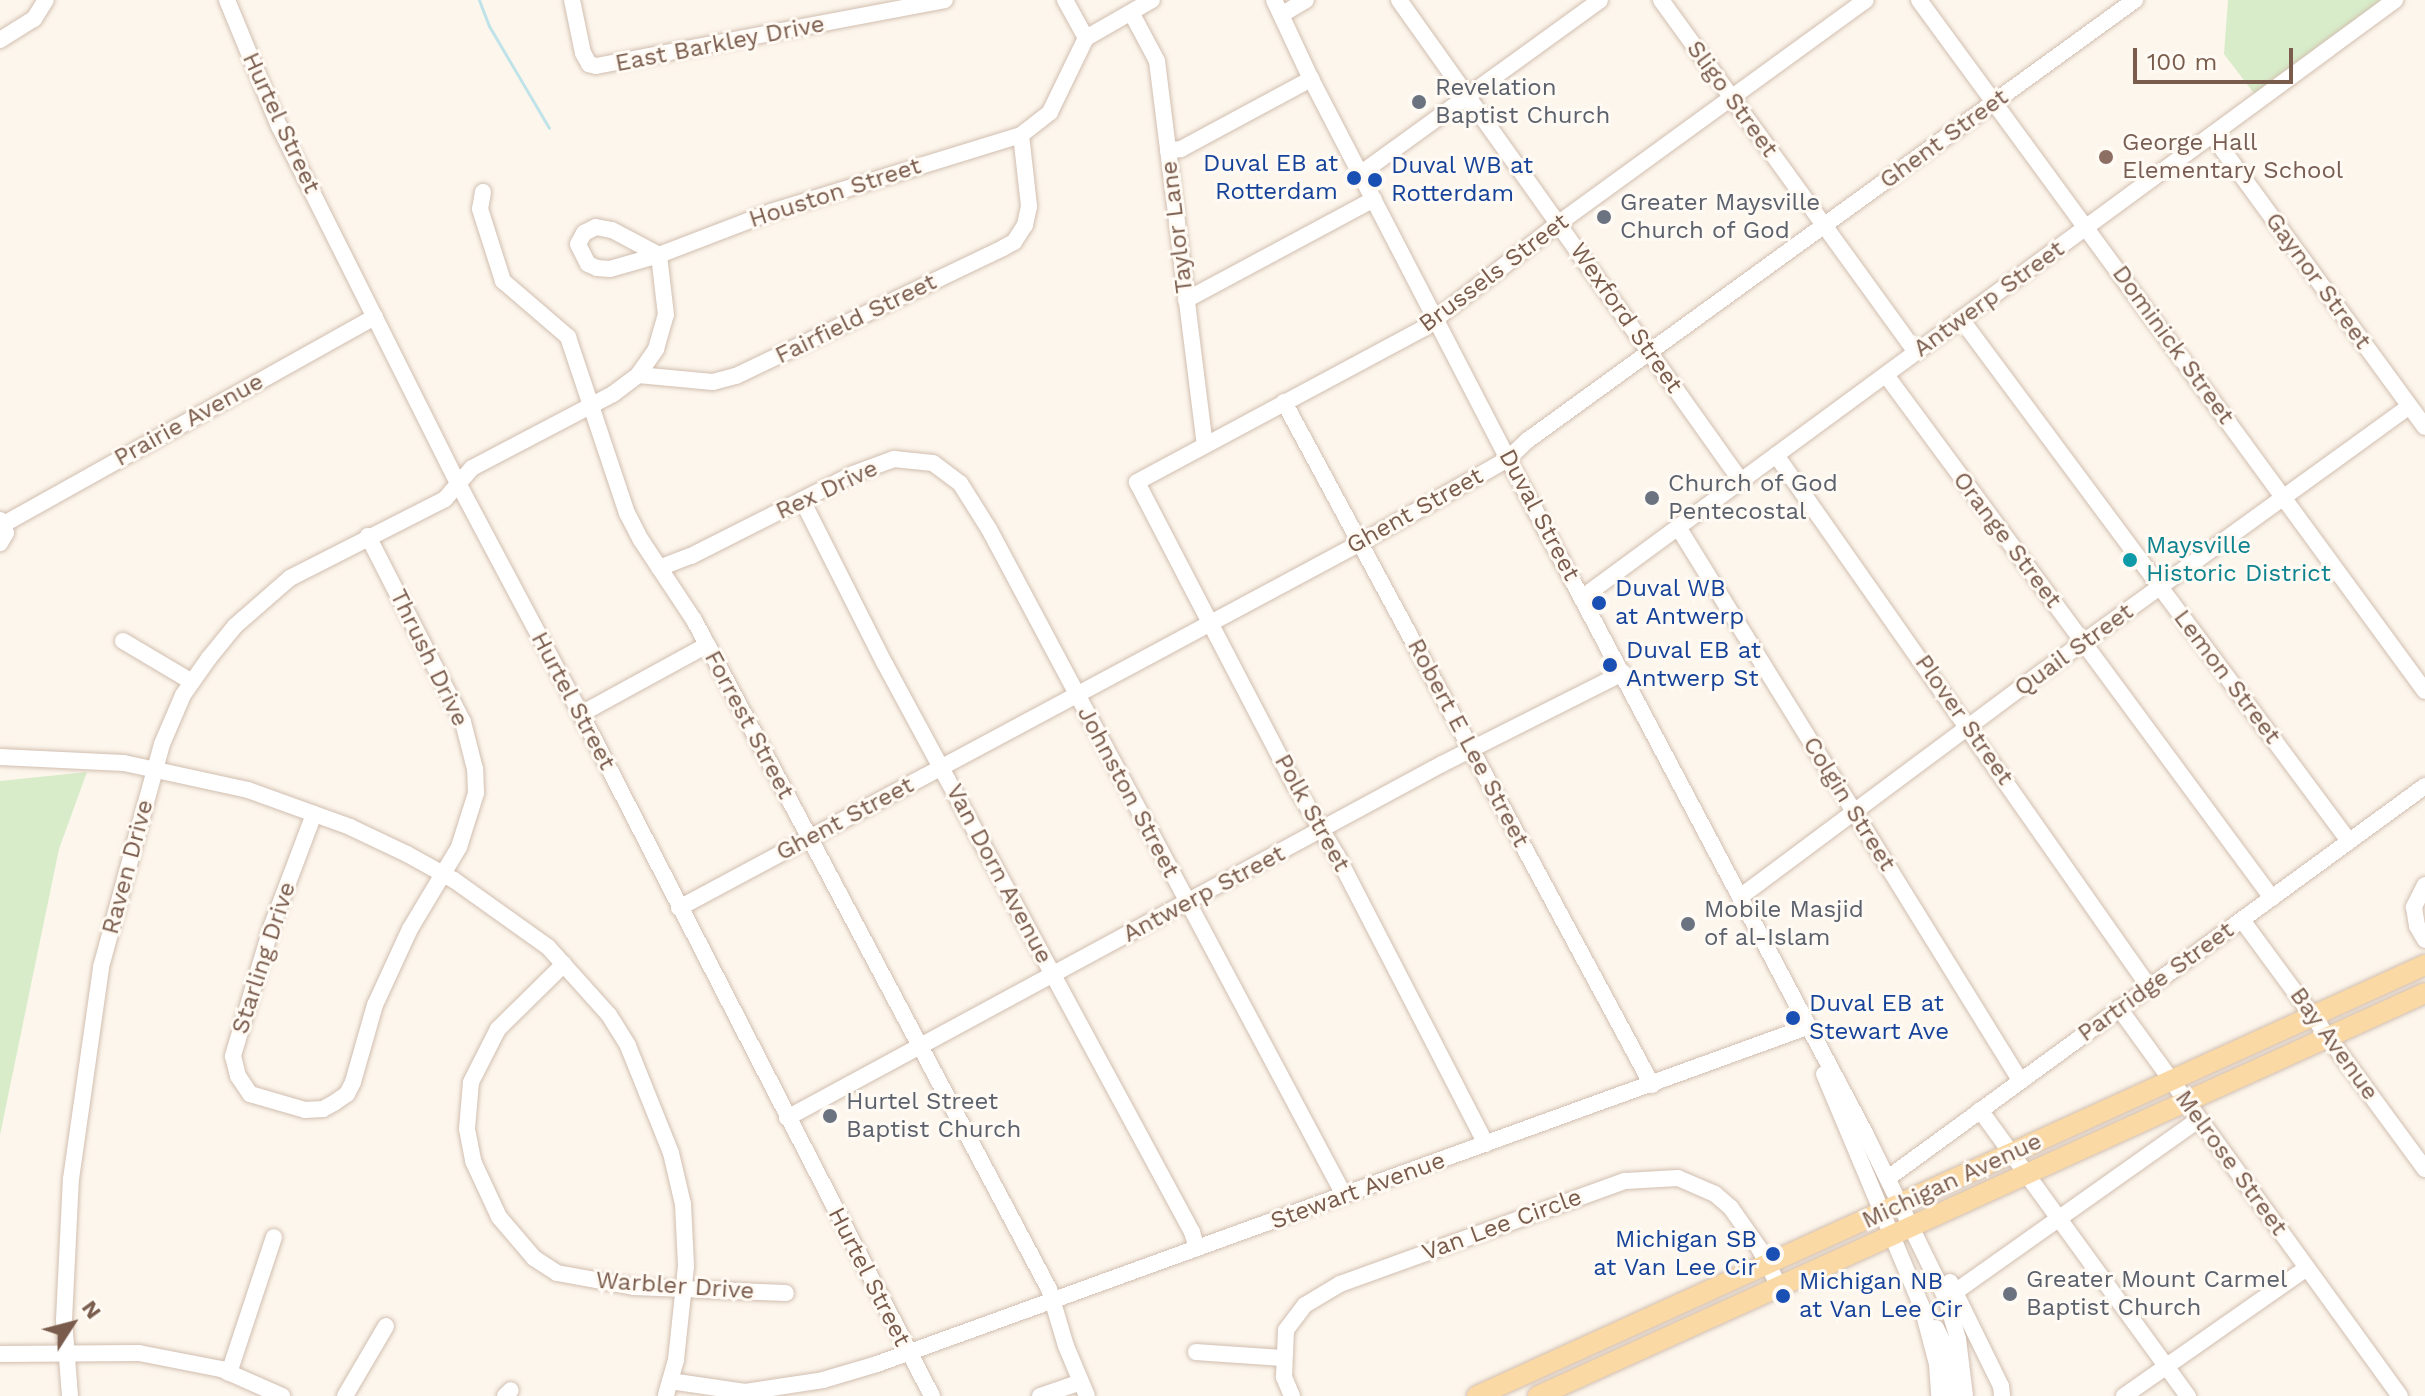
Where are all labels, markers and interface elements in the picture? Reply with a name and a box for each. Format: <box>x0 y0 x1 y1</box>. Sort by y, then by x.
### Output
street label: East Barkley Drive <box>613 10 827 78</box>
scale bar <box>2137 32 2297 82</box>
street label: Sligo Street <box>1680 35 1784 163</box>
street label: Hurtel Street <box>236 48 326 198</box>
text: 100 m <box>2147 48 2217 76</box>
place label: Revelation Baptist Church <box>1435 74 1610 130</box>
street label: Ghent Street <box>1874 83 2014 195</box>
marker: Revelation Baptist Church <box>1410 93 1428 111</box>
place label: George Hall Elementary School <box>2122 129 2344 185</box>
marker: George Hall Elementary School <box>2097 148 2115 166</box>
place label: Duval EB at Rotterdam <box>1202 150 1338 206</box>
street label: Houston Street <box>745 152 925 234</box>
place label: Duval WB at Rotterdam <box>1391 152 1534 208</box>
street label: Taylor Lane <box>1155 159 1199 295</box>
marker: Duval EB at Rotterdam <box>1345 169 1363 187</box>
marker: Duval WB at Rotterdam <box>1366 171 1384 189</box>
place label: Greater Maysville Church of God <box>1620 189 1821 245</box>
street label: Brussels Street <box>1414 207 1574 339</box>
street label: Gaynor Street <box>2259 207 2377 355</box>
marker: Greater Maysville Church of God <box>1595 208 1613 226</box>
street label: Antwerp Street <box>1908 235 2070 363</box>
street label: Wexford Street <box>1563 237 1689 399</box>
street label: Dominick Street <box>2106 260 2240 430</box>
street label: Fairfield Street <box>771 268 941 370</box>
street label: Prairie Avenue <box>109 367 269 473</box>
street label: Duval Street <box>1492 444 1586 586</box>
street label: Rex Drive <box>771 454 883 526</box>
street label: Ghent Street <box>1342 462 1488 560</box>
street label: Orange Street <box>1947 466 2067 614</box>
place label: Church of God Pentecostal <box>1668 470 1839 526</box>
marker: Church of God Pentecostal <box>1643 489 1661 507</box>
place label: Maysville Historic District <box>2146 532 2331 588</box>
marker: Maysville Historic District <box>2121 551 2139 569</box>
place label: Duval WB at Antwerp <box>1615 575 1745 631</box>
street label: Thrush Drive <box>383 585 475 731</box>
marker: Duval WB at Antwerp <box>1590 594 1608 612</box>
street label: Quail Street <box>2009 597 2139 703</box>
street label: Lemon Street <box>2167 604 2287 750</box>
street label: Hurtel Street <box>524 627 622 775</box>
street label: Robert E Lee Street <box>1401 634 1535 852</box>
place label: Duval EB at Antwerp St <box>1626 637 1762 693</box>
street label: Forrest Street <box>698 646 800 804</box>
street label: Plover Street <box>1908 649 2020 791</box>
marker: Duval EB at Antwerp St <box>1601 656 1619 674</box>
street label: Johnston Street <box>1071 701 1185 883</box>
street label: Colgin Street <box>1796 732 1902 876</box>
street label: Polk Street <box>1268 749 1356 877</box>
street label: Ghent Street <box>771 771 919 867</box>
street label: Van Dorn Avenue <box>939 779 1059 969</box>
street label: Raven Drive <box>96 797 160 937</box>
street label: Antwerp Street <box>1118 839 1290 949</box>
street label: Starling Drive <box>226 878 302 1038</box>
place label: Mobile Masjid of al-Islam <box>1704 896 1864 952</box>
marker: Mobile Masjid of al-Islam <box>1679 915 1697 933</box>
street label: Partridge Street <box>2072 916 2240 1048</box>
street label: Bay Avenue <box>2283 981 2385 1107</box>
place label: Duval EB at Stewart Ave <box>1809 990 1950 1046</box>
marker: Duval EB at Stewart Ave <box>1784 1009 1802 1027</box>
street label: Melrose Street <box>2169 1085 2293 1241</box>
place label: Hurtel Street Baptist Church <box>846 1088 1021 1144</box>
marker: Hurtel Street Baptist Church <box>821 1107 839 1125</box>
street label: Michigan Avenue <box>1857 1127 2047 1235</box>
street label: Stewart Avenue <box>1266 1146 1450 1236</box>
street label: Van Lee Circle <box>1418 1183 1586 1267</box>
street label: Hurtel Street <box>821 1202 917 1352</box>
place label: Michigan SB at Van Lee Cir <box>1592 1226 1757 1282</box>
marker: Michigan SB at Van Lee Cir <box>1764 1245 1782 1263</box>
street label: Warbler Drive <box>594 1266 756 1306</box>
place label: Greater Mount Carmel Baptist Church <box>2026 1266 2288 1322</box>
place label: Michigan NB at Van Lee Cir <box>1799 1268 1964 1324</box>
north arrow <box>32 1284 112 1364</box>
marker: Greater Mount Carmel Baptist Church <box>2001 1285 2019 1303</box>
marker: Michigan NB at Van Lee Cir <box>1774 1287 1792 1305</box>
text: N <box>77 1296 107 1324</box>

